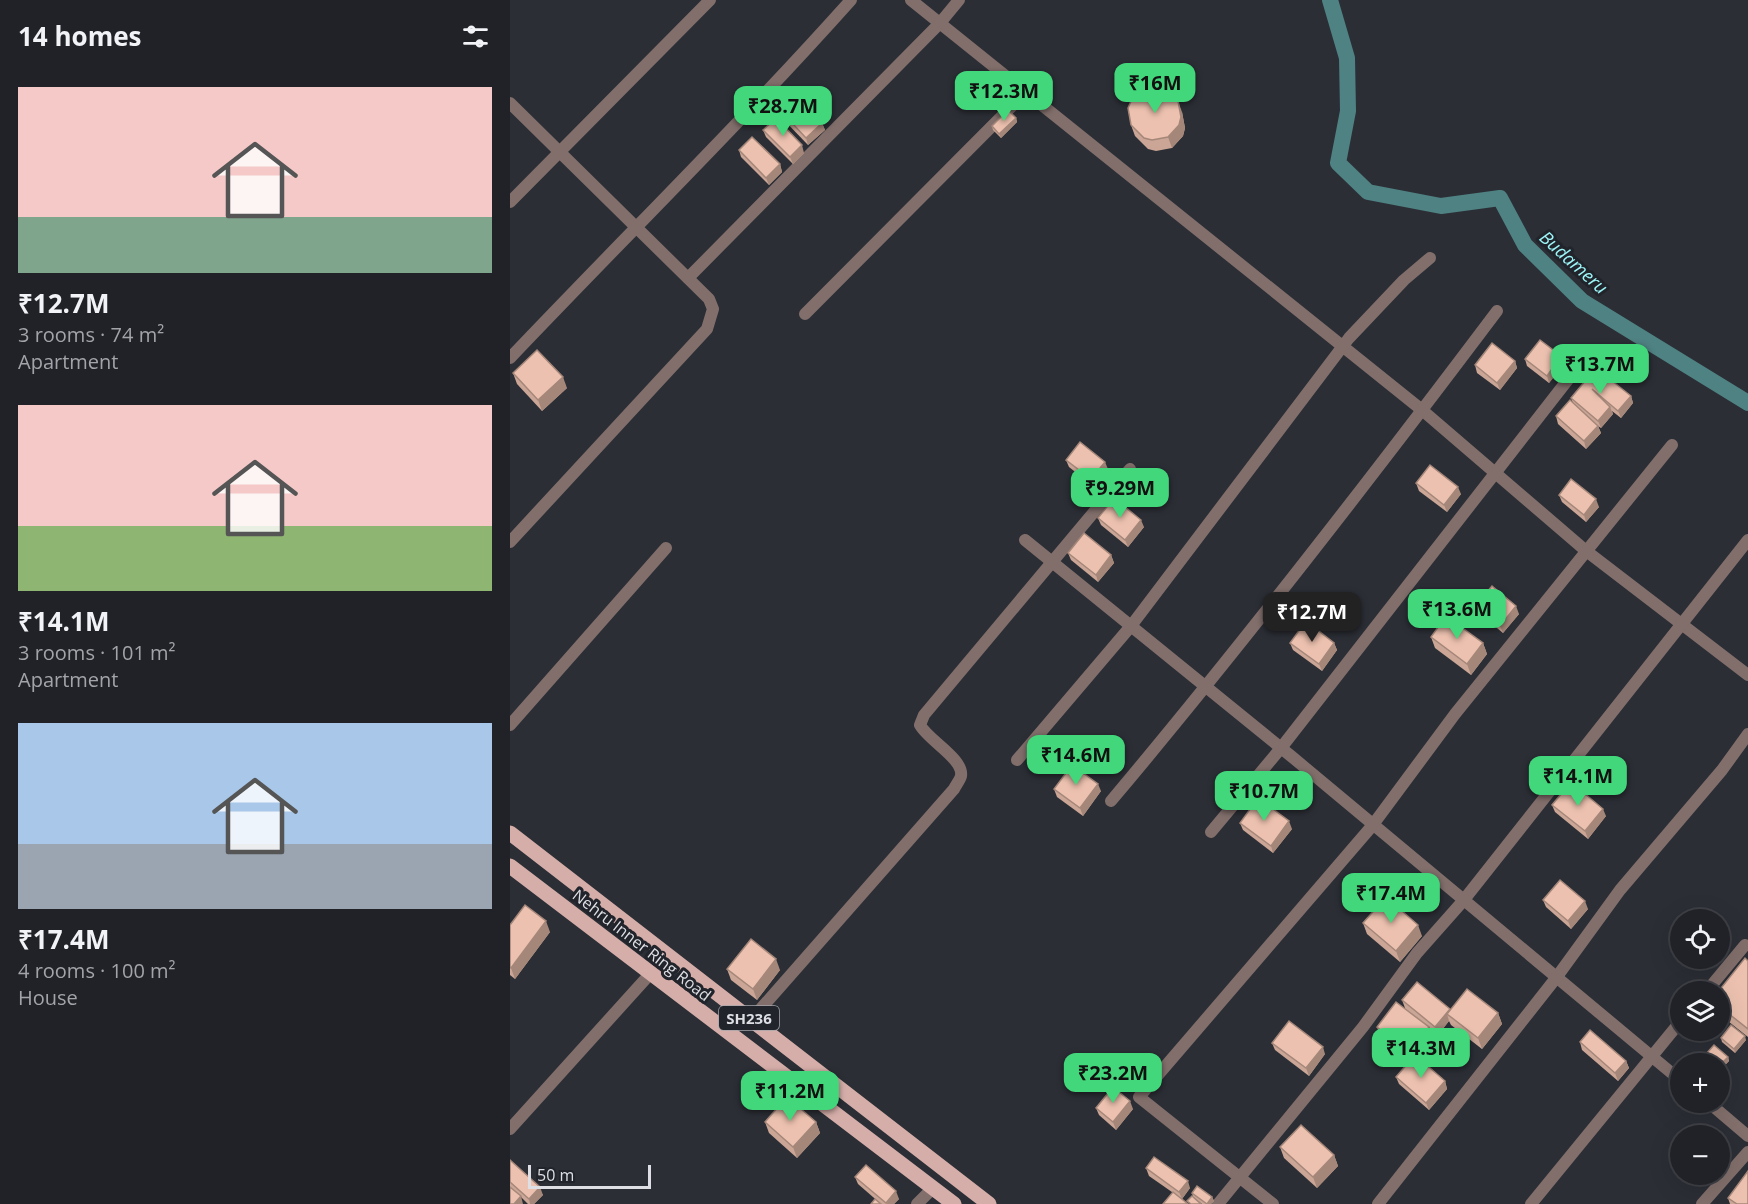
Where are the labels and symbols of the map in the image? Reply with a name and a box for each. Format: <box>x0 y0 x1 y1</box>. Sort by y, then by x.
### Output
pin: ₹16M <box>1119 63 1191 114</box>
pin: ₹12.3M <box>955 71 1053 122</box>
pin: ₹28.7M <box>734 86 832 137</box>
water label: Budameru <box>1535 225 1613 299</box>
pin: ₹13.7M <box>1551 344 1649 395</box>
pin: ₹9.29M <box>1071 468 1169 519</box>
pin: ₹13.6M <box>1408 589 1506 640</box>
pin: ₹12.7M <box>1263 592 1361 643</box>
pin: ₹14.6M <box>1027 735 1125 786</box>
pin: ₹14.1M <box>1529 756 1627 807</box>
pin: ₹10.7M <box>1215 771 1313 822</box>
pin: ₹17.4M <box>1342 873 1440 924</box>
street label: Nehru Inner Ring Road <box>568 884 716 1006</box>
road number: SH236 <box>719 1006 779 1030</box>
pin: ₹14.3M <box>1372 1028 1470 1079</box>
pin: ₹23.2M <box>1064 1053 1162 1104</box>
pin: ₹11.2M <box>741 1071 839 1122</box>
scale bar <box>528 1162 651 1190</box>

